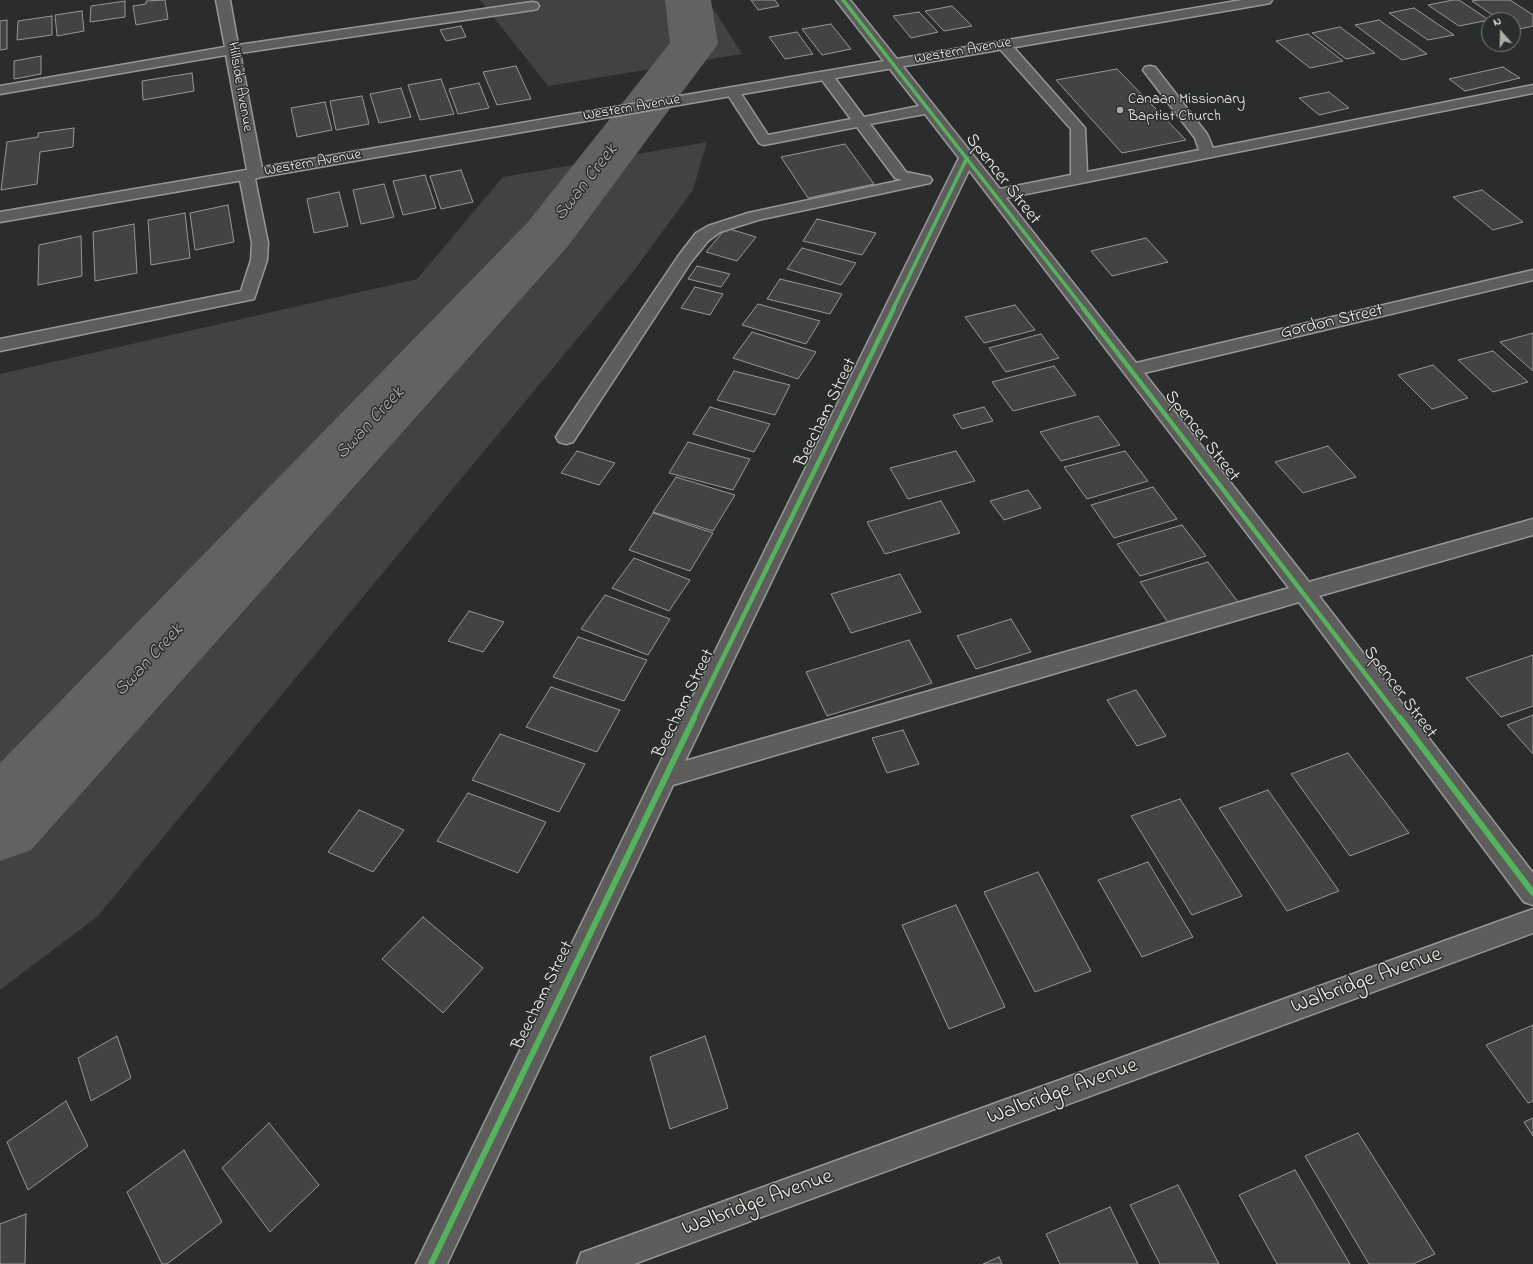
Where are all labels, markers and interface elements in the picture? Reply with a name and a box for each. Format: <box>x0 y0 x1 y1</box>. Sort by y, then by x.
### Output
north arrow <box>1481 12 1521 52</box>
text: N <box>1491 13 1503 30</box>
street label: Western Avenue <box>913 35 1013 69</box>
street label: Hillside Avenue <box>222 41 256 133</box>
street label: Western Avenue <box>582 92 682 126</box>
place label: Canaan Missionary Baptist Church <box>1128 92 1245 127</box>
marker: Canaan Missionary Baptist Church <box>1115 105 1125 115</box>
street label: Spencer Street <box>960 130 1044 230</box>
water label: Swan Creek <box>550 140 624 226</box>
street label: Western Avenue <box>263 147 363 181</box>
street label: Gordon Street <box>1279 301 1385 345</box>
street label: Beecham Street <box>791 355 863 471</box>
water label: Swan Creek <box>332 383 410 465</box>
street label: Spencer Street <box>1159 387 1243 487</box>
water label: Swan Creek <box>111 620 189 702</box>
street label: Spencer Street <box>1357 643 1441 743</box>
street label: Beecham Street <box>649 646 721 762</box>
street label: Beecham Street <box>508 938 580 1054</box>
street label: Walbridge Avenue <box>1288 943 1446 1021</box>
street label: Walbridge Avenue <box>984 1054 1142 1132</box>
street label: Walbridge Avenue <box>679 1165 837 1243</box>

